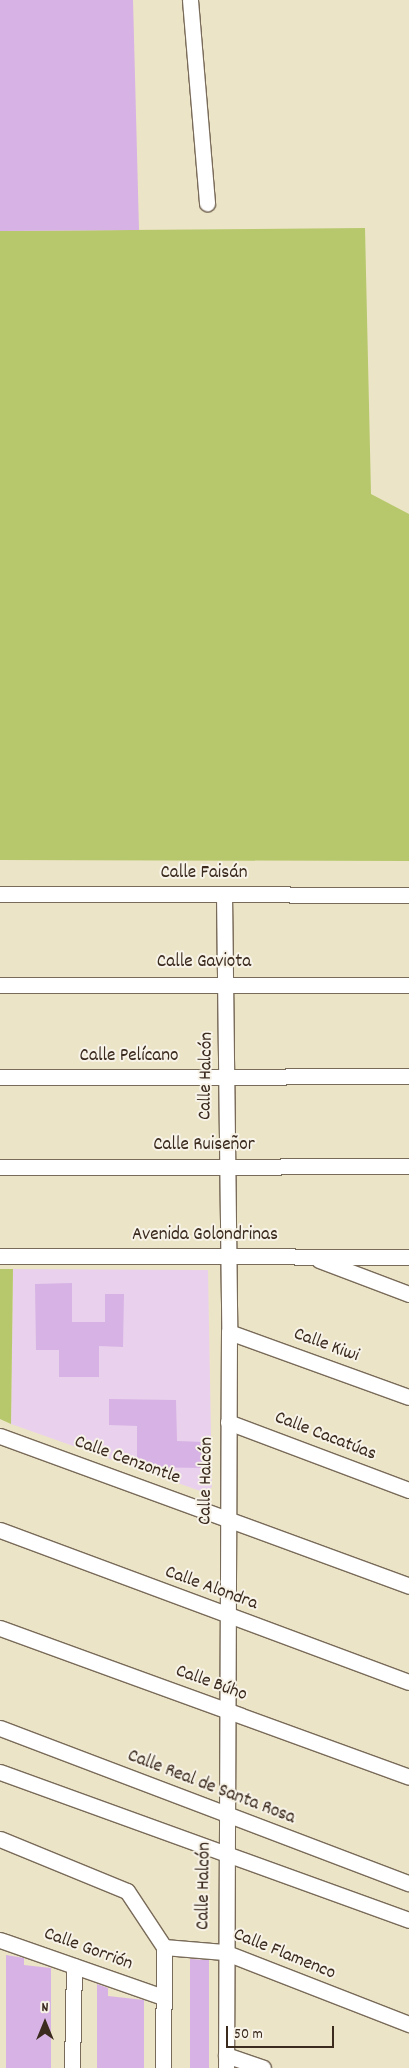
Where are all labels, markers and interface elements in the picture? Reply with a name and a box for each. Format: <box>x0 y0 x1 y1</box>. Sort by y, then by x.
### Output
street label: Calle Faisán <box>160 863 248 885</box>
street label: Calle Gaviota <box>157 952 251 974</box>
street label: Calle Halcón <box>195 1032 219 1120</box>
street label: Calle Pelícano <box>80 1046 178 1068</box>
street label: Calle Ruiseñor <box>153 1135 255 1157</box>
street label: Avenida Golondrinas <box>132 1225 278 1247</box>
street label: Calle Kiwi <box>290 1324 362 1368</box>
street label: Calle Cacatúas <box>271 1407 379 1467</box>
street label: Calle Cenzontle <box>71 1431 183 1491</box>
street label: Calle Halcón <box>195 1437 219 1525</box>
street label: Calle Alondra <box>162 1562 260 1616</box>
street label: Calle Búho <box>172 1661 250 1707</box>
street label: Calle Real de Santa Rosa <box>124 1745 298 1831</box>
street label: Calle Halcón <box>193 1842 217 1930</box>
street label: Calle Gorrión <box>40 1923 136 1977</box>
street label: Calle Flamenco <box>230 1924 338 1986</box>
north arrow <box>20 1998 70 2048</box>
text: N <box>42 1998 48 2018</box>
scale bar <box>229 2016 336 2048</box>
text: 50 m <box>234 2024 263 2046</box>

